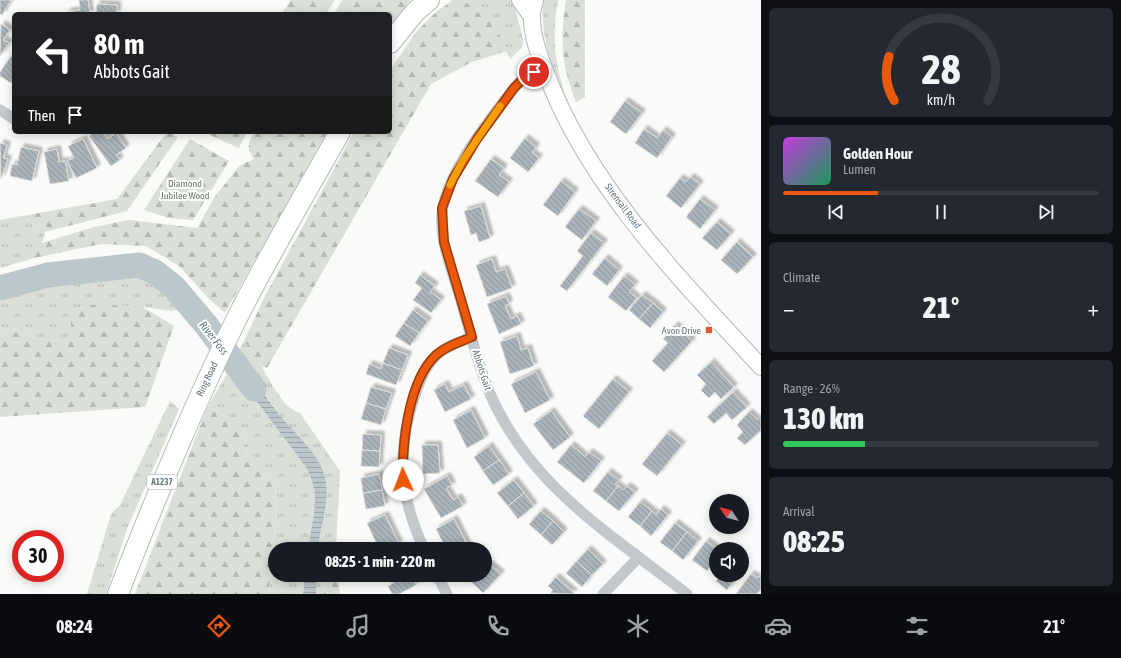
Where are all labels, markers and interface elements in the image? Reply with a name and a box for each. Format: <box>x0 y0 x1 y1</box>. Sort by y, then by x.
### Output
icon: left <box>28 28 80 80</box>
text: 80 m <box>94 28 144 60</box>
text: 28 <box>921 44 961 92</box>
pin <box>517 55 551 89</box>
text: Abbots Gait <box>94 61 170 82</box>
icon: arrive <box>523 61 545 83</box>
text: km/h <box>927 91 955 107</box>
icon: arrive <box>64 104 86 126</box>
text: Then <box>28 107 56 124</box>
text: Golden Hour <box>843 145 913 162</box>
text: Lumen <box>843 162 876 177</box>
park label: Diamond Jubilee Wood <box>160 178 210 201</box>
street label: Strensall Road <box>603 181 644 231</box>
icon: previous <box>825 201 847 223</box>
icon: pause <box>930 201 952 223</box>
icon: next <box>1035 201 1057 223</box>
text: Climate <box>783 270 820 285</box>
text: 21° <box>923 290 959 324</box>
text: − <box>783 295 794 321</box>
text: + <box>1088 295 1099 321</box>
water label: River Foss <box>197 319 231 357</box>
place label: Avon Drive <box>662 325 701 336</box>
marker: Avon Drive <box>704 325 714 335</box>
street label: Abbots Gait <box>470 348 494 392</box>
street label: Ring Road <box>194 360 220 398</box>
text: Range · 26% <box>783 381 840 396</box>
text: 130 km <box>783 401 864 435</box>
position arrow <box>382 459 424 501</box>
road number: A1237 <box>147 475 177 489</box>
north arrow <box>709 494 749 534</box>
map controls <box>709 494 749 582</box>
text: Arrival <box>783 504 815 519</box>
text: 08:25 <box>783 524 845 558</box>
speed limit sign: 30 <box>12 530 64 582</box>
button: sound <box>709 542 749 582</box>
text: 08:25 · 1 min · 220 m <box>325 553 435 570</box>
icon: directions <box>205 612 233 640</box>
icon: music <box>344 612 372 640</box>
icon: phone <box>484 612 512 640</box>
icon: climate <box>624 612 652 640</box>
icon: car <box>764 612 792 640</box>
icon: filters <box>903 612 931 640</box>
text: 08:24 <box>56 616 93 637</box>
text: 21° <box>1043 616 1065 637</box>

